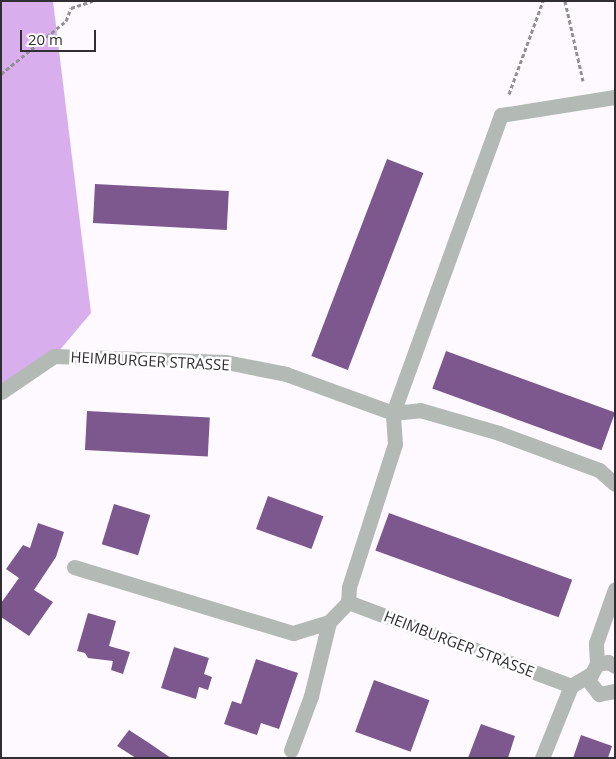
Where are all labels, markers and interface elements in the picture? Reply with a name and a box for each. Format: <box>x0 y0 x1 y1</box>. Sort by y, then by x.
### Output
scale bar <box>22 20 99 52</box>
text: 20 m <box>28 29 63 49</box>
street label: HEIMBURGER STRASSE <box>70 348 230 374</box>
street label: HEIMBURGER STRASSE <box>381 607 537 681</box>

